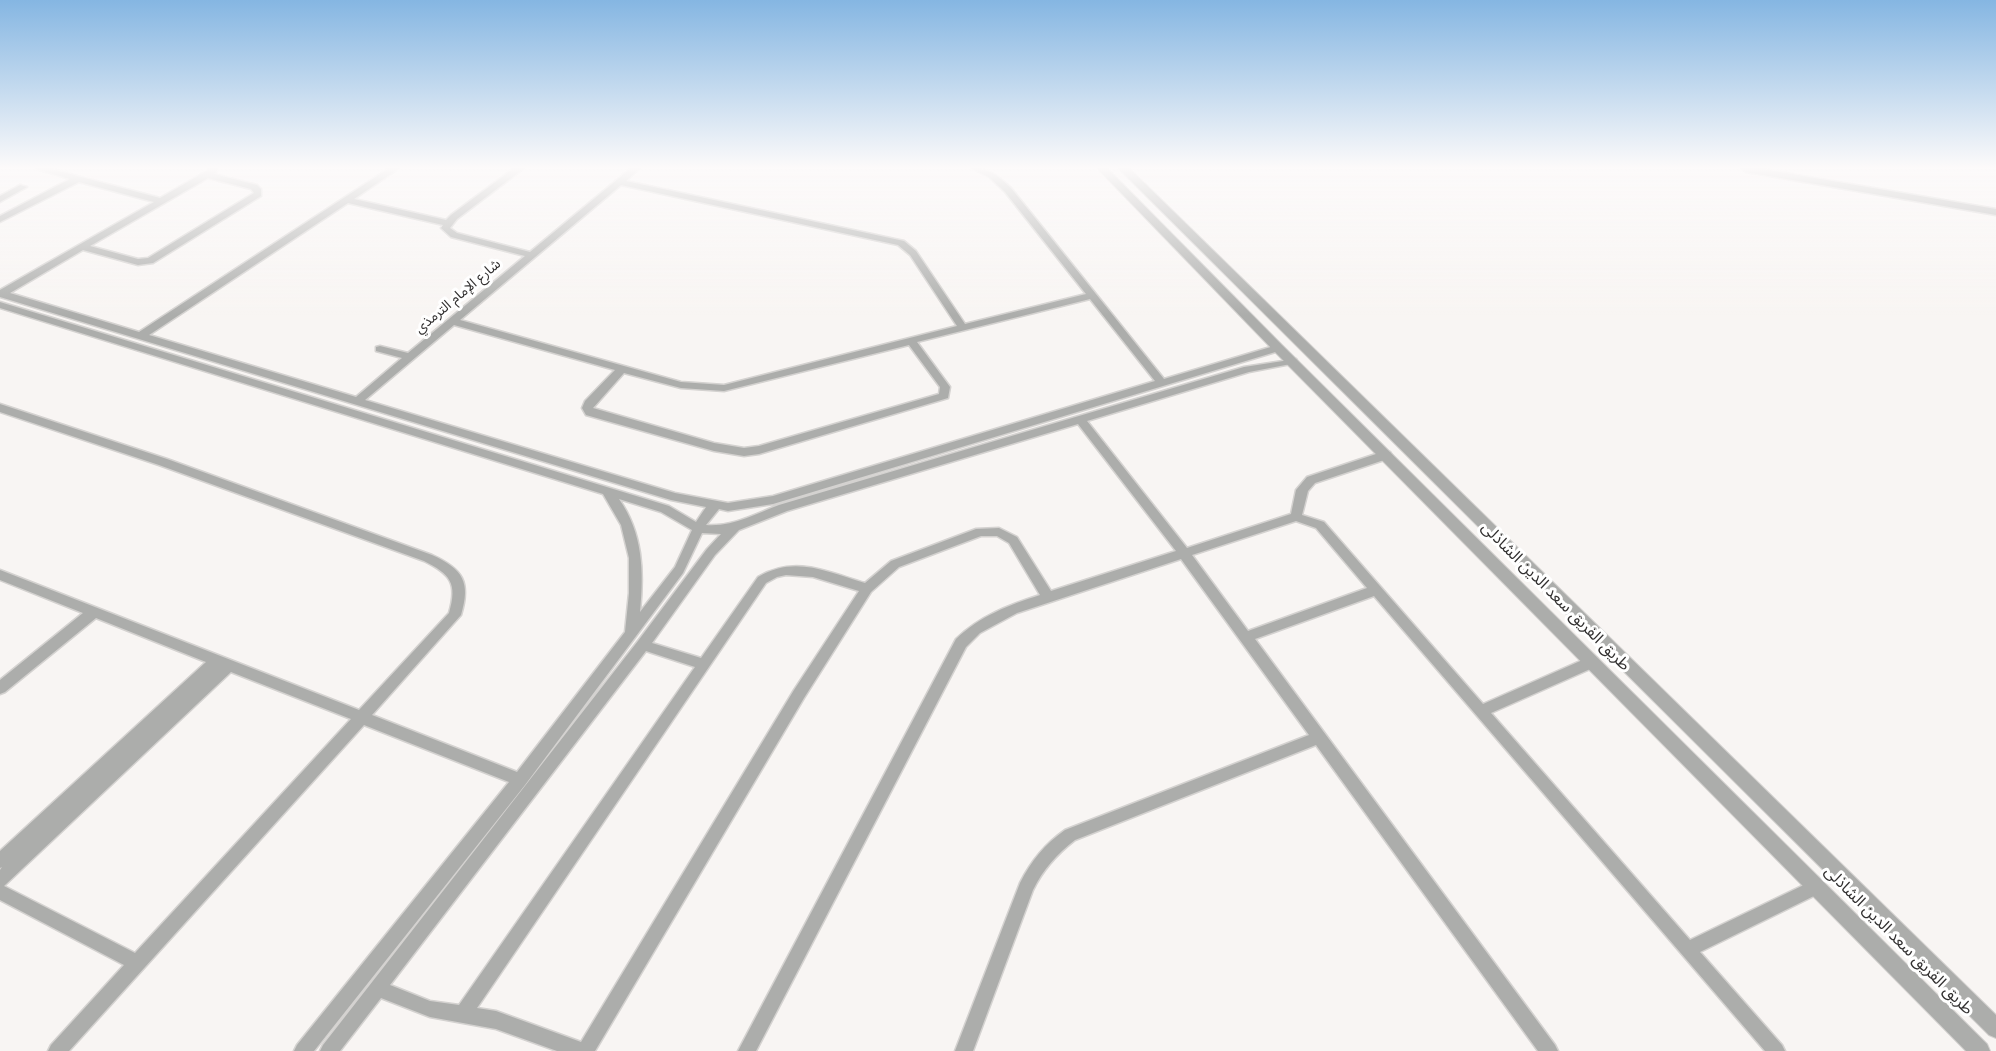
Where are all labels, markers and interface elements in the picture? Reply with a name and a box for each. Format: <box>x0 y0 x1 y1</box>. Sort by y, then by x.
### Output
street label: شارع الإمام الترمذي <box>413 257 505 339</box>
street label: طريق الفريق سعد الدين الشاذلى <box>1476 520 1632 676</box>
street label: طريق الفريق سعد الدين الشاذلى <box>1819 864 1975 1020</box>

